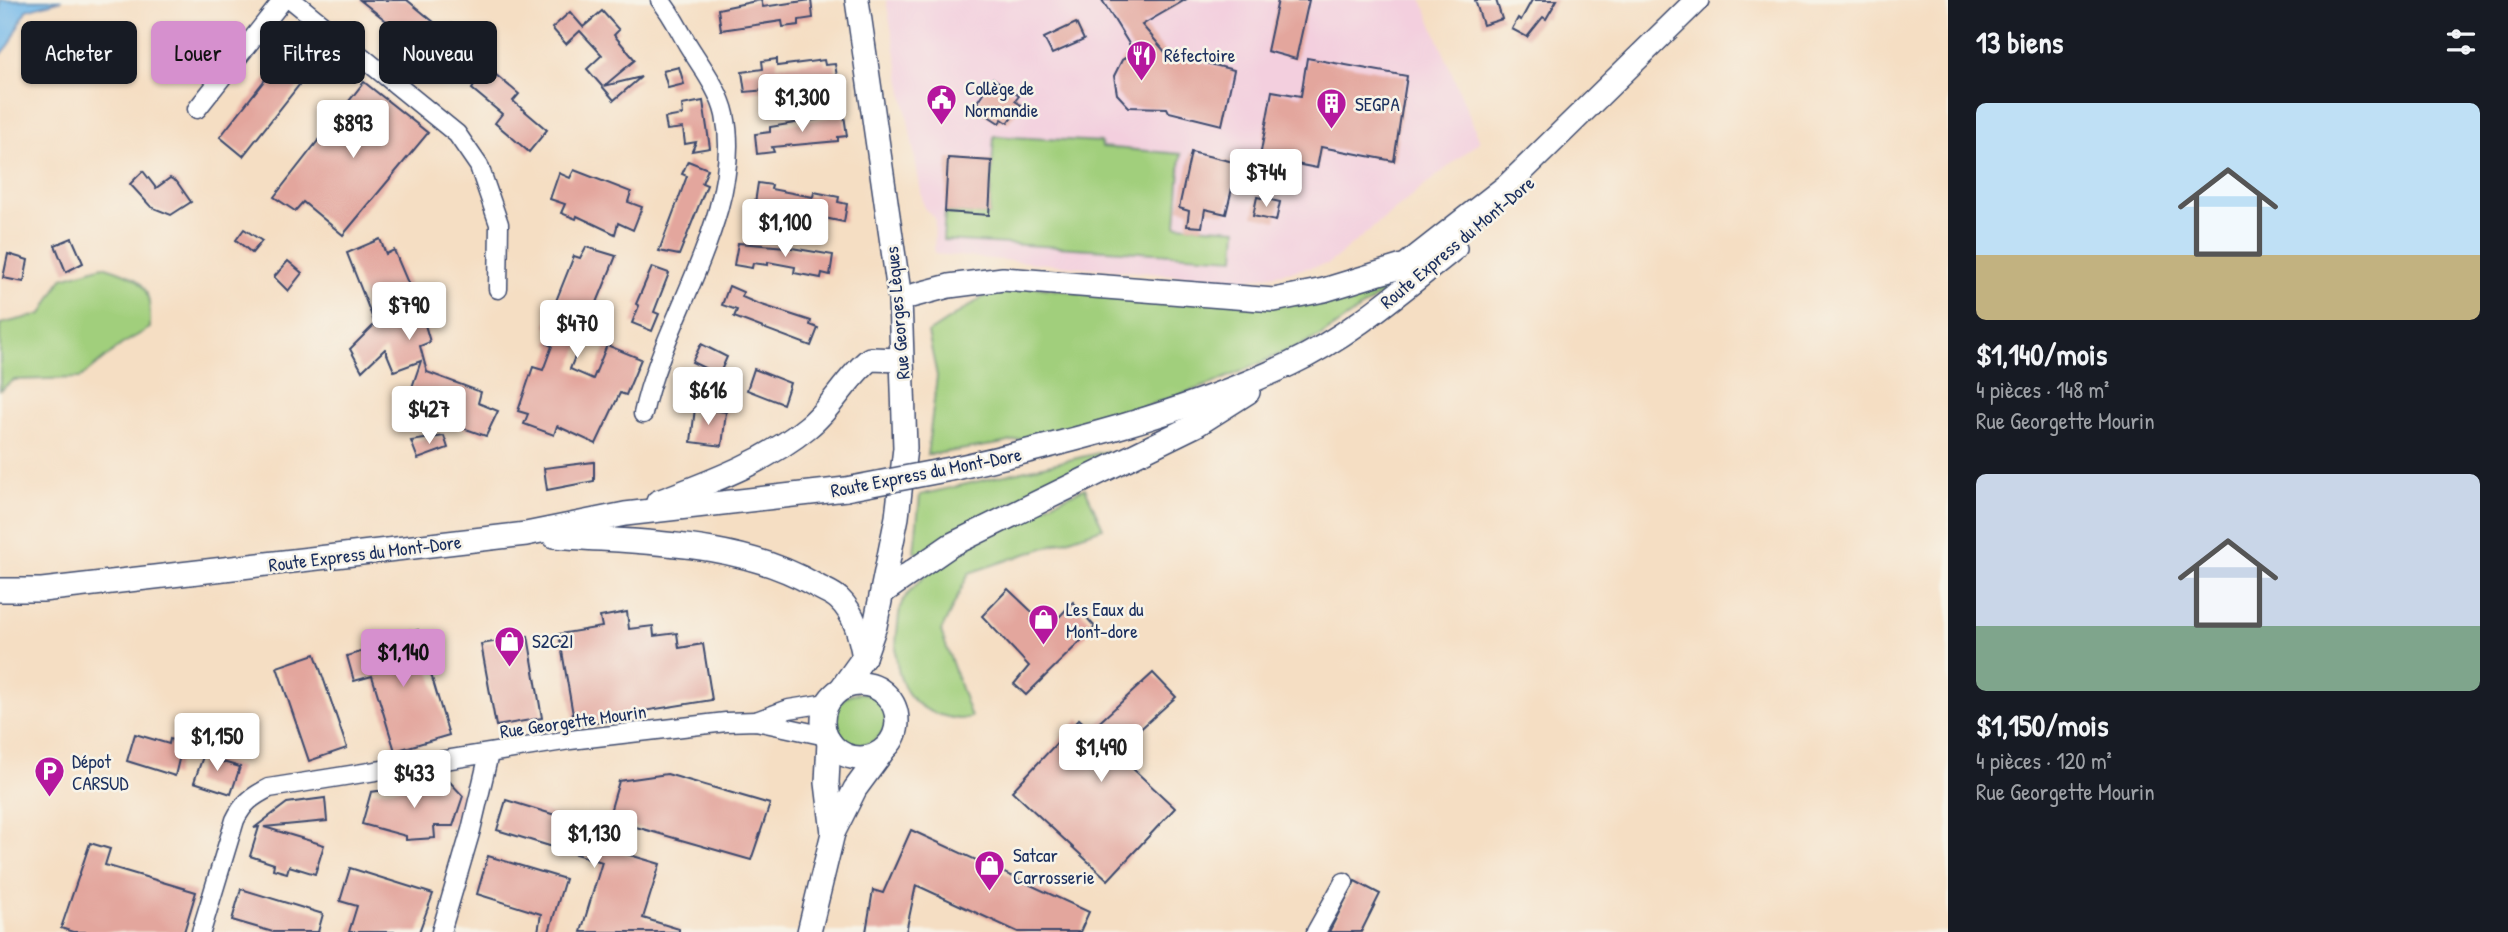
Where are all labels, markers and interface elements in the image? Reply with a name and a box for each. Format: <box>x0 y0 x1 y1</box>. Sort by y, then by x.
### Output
chip: Acheter <box>21 21 137 84</box>
chip: Louer <box>151 21 246 84</box>
chip: Filtres <box>260 21 365 84</box>
chip: Nouveau <box>379 21 497 84</box>
text: 13 biens <box>1976 22 2063 62</box>
icon: filters <box>2442 23 2480 61</box>
restaurant icon: Réfectoire <box>1124 38 1158 82</box>
place label: Réfectoire <box>1164 42 1236 68</box>
pin: $1,300 <box>745 74 859 134</box>
place label: Collège de Normandie <box>965 75 1039 123</box>
text: $1,300 <box>774 81 830 112</box>
public building icon: Collège de Normandie <box>925 82 959 126</box>
building icon: SEGPA <box>1315 87 1349 131</box>
place label: SEGPA <box>1355 91 1400 117</box>
pin: $893 <box>312 100 394 160</box>
text: $893 <box>333 107 373 138</box>
icon: home <box>2165 149 2291 275</box>
pin: $744 <box>1225 150 1307 209</box>
text: $744 <box>1246 156 1286 187</box>
street label: Route Express du Mont-Dore <box>1374 169 1540 314</box>
pin: $1,100 <box>728 200 842 259</box>
text: $1,100 <box>758 206 812 237</box>
street label: Rue Georges Lèques <box>878 245 916 381</box>
pin: $790 <box>368 282 450 342</box>
text: $790 <box>388 289 430 320</box>
pin: $470 <box>536 300 618 360</box>
text: $470 <box>556 307 598 338</box>
text: $1,140/mois <box>1976 334 2107 374</box>
pin: $616 <box>667 368 749 427</box>
text: $616 <box>689 374 727 405</box>
text: 4 pièces · 148 m² <box>1976 374 2109 405</box>
pin: $427 <box>388 386 470 446</box>
text: $427 <box>408 393 450 424</box>
text: Rue Georgette Mourin <box>1976 405 2155 436</box>
street label: Route Express du Mont-Dore <box>828 441 1024 503</box>
icon: home <box>2165 520 2291 646</box>
street label: Route Express du Mont-Dore <box>267 528 463 578</box>
place label: Les Eaux du Mont-dore <box>1066 596 1144 644</box>
shop icon: Les Eaux du Mont-dore <box>1026 603 1060 647</box>
shop icon: S2C2I <box>492 624 526 668</box>
place label: S2C2I <box>532 628 573 654</box>
pin: $1,140 <box>346 630 460 689</box>
text: $1,140 <box>377 636 429 667</box>
street label: Rue Georgette Mourin <box>498 698 648 744</box>
text: $1,150/mois <box>1976 705 2109 745</box>
pin: $1,150 <box>160 714 274 773</box>
text: $1,150 <box>190 720 244 751</box>
pin: $1,490 <box>1044 724 1158 784</box>
text: $1,490 <box>1075 731 1127 762</box>
text: 4 pièces · 120 m² <box>1976 745 2112 776</box>
place label: Dépot CARSUD <box>72 748 129 796</box>
pin: $433 <box>373 750 455 810</box>
parking icon: Dépot CARSUD <box>32 755 66 799</box>
text: $433 <box>394 757 434 788</box>
text: Rue Georgette Mourin <box>1976 776 2155 807</box>
pin: $1,130 <box>537 810 651 870</box>
text: $1,130 <box>567 817 621 848</box>
place label: Satcar Carrosserie <box>1013 842 1095 890</box>
shop icon: Satcar Carrosserie <box>973 849 1007 893</box>

